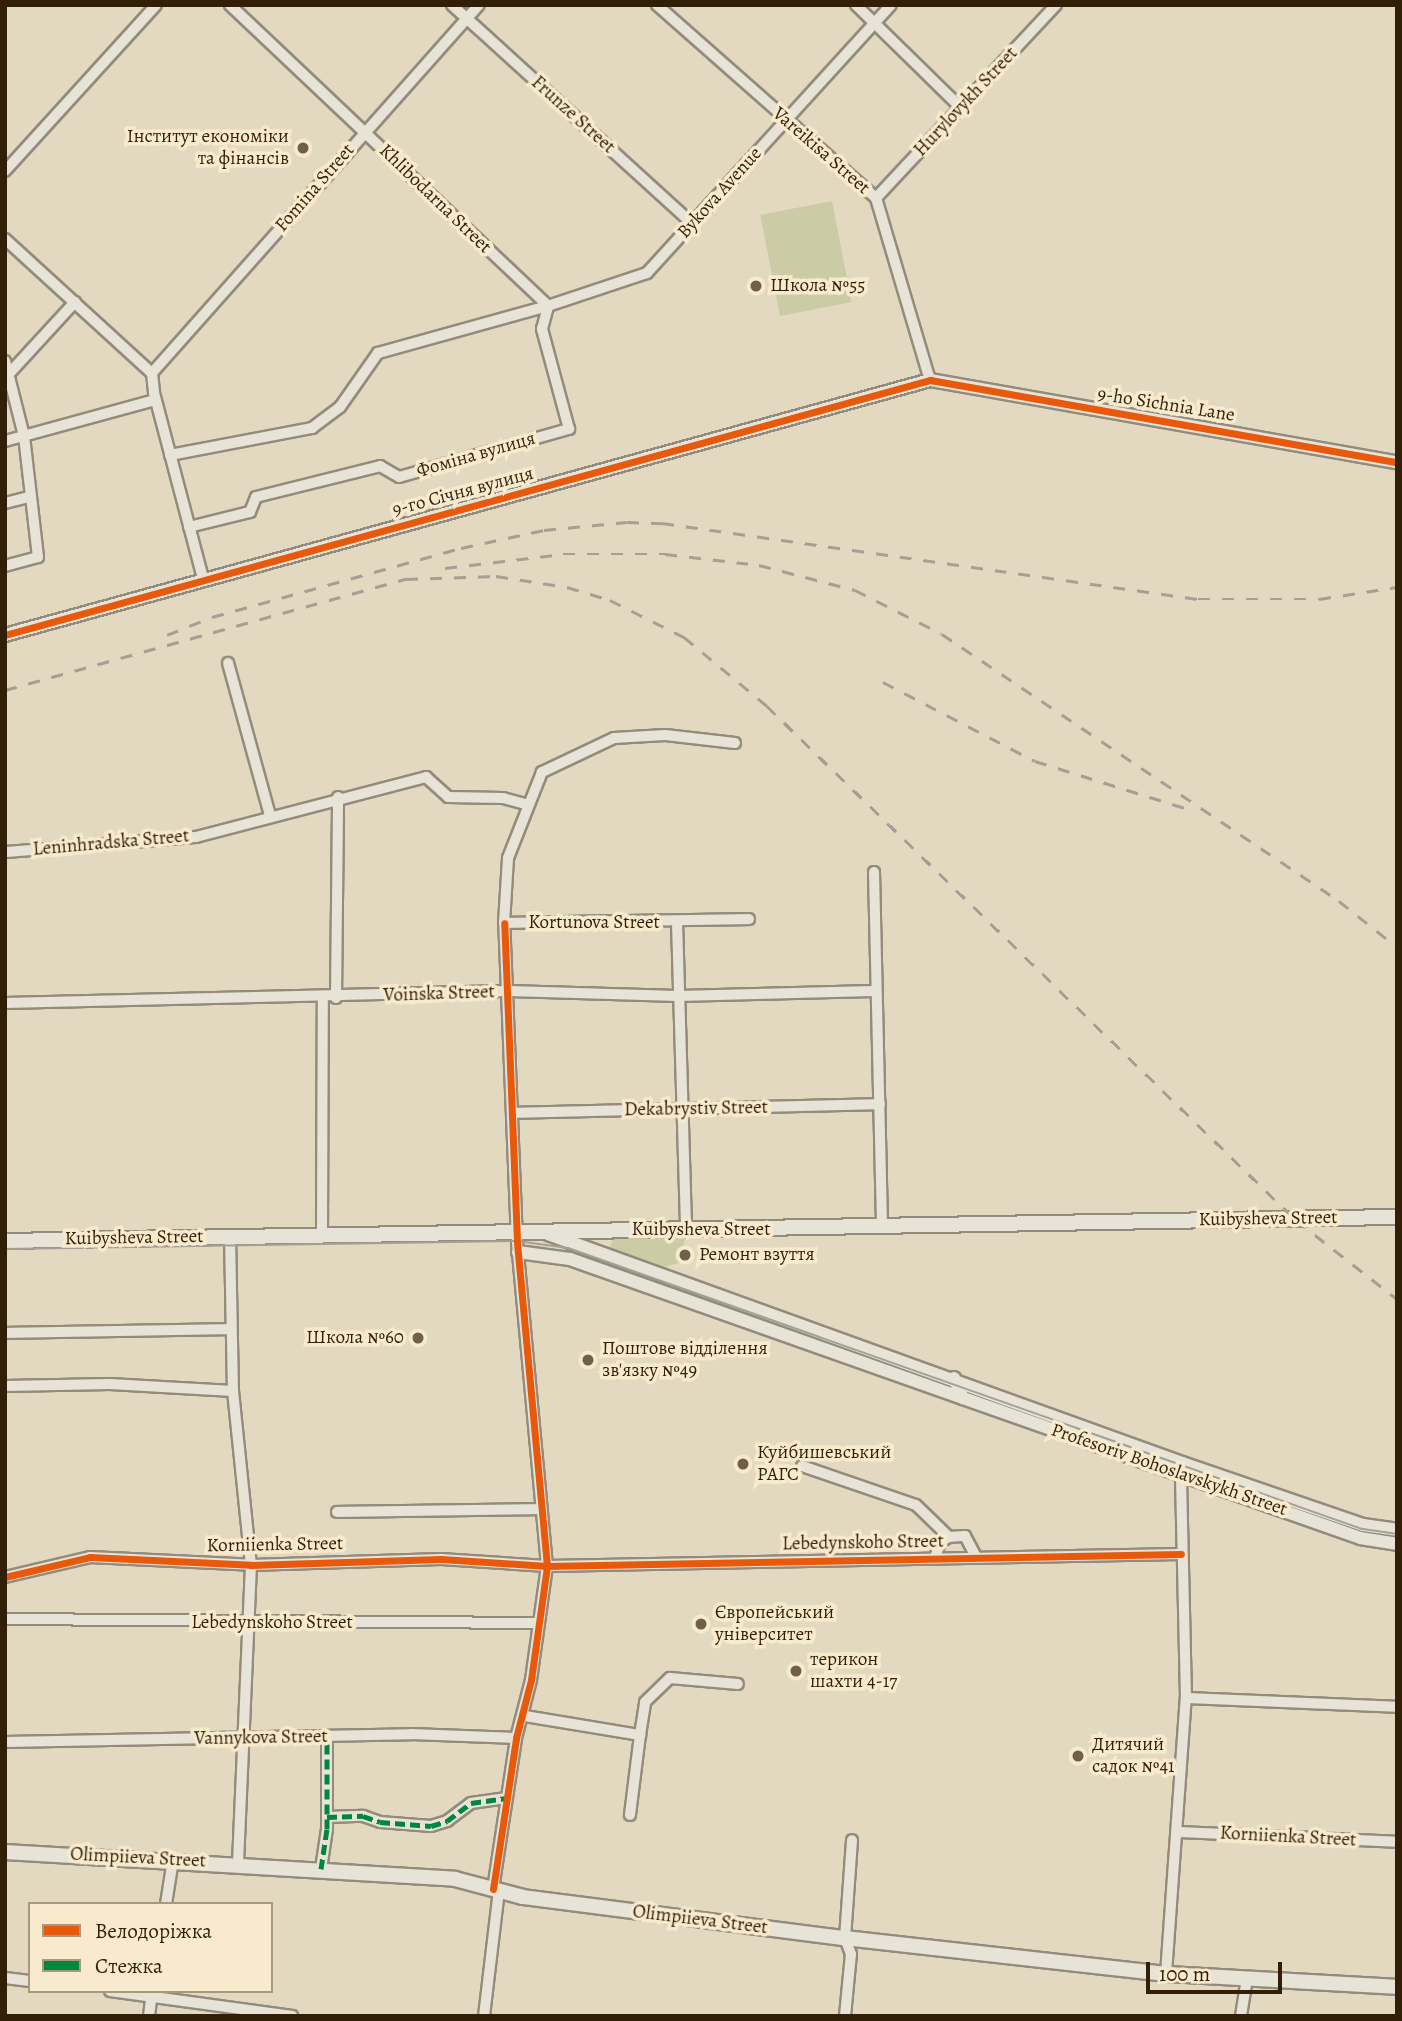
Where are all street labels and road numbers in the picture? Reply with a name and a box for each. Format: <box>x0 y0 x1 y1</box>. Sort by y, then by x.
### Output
street label: Hurylovykh Street <box>909 43 1023 161</box>
street label: Frunze Street <box>526 71 620 159</box>
street label: Vareikisa Street <box>768 102 874 200</box>
street label: Fomina Street <box>271 139 359 237</box>
street label: Khlibodarna Street <box>374 140 496 258</box>
street label: Bykova Avenue <box>673 143 767 243</box>
street label: 9-ho Sichnia Lane <box>1096 383 1236 427</box>
street label: Фоміна вулиця <box>414 427 538 483</box>
street label: 9-го Січня вулиця <box>390 462 536 522</box>
street label: Leninhradska Street <box>32 825 190 861</box>
street label: Kortunova Street <box>528 912 660 934</box>
street label: Voinska Street <box>383 981 495 1007</box>
street label: Dekabrystiv Street <box>624 1096 768 1122</box>
street label: Kuibysheva Street <box>1198 1206 1338 1232</box>
street label: Kuibysheva Street <box>632 1219 770 1241</box>
street label: Kuibysheva Street <box>64 1225 204 1251</box>
street label: Profesoriv Bohoslavskykh Street <box>1048 1419 1290 1521</box>
street label: Lebedynskoho Street <box>782 1530 944 1556</box>
street label: Korniienka Street <box>207 1532 343 1558</box>
street label: Lebedynskoho Street <box>191 1612 353 1634</box>
street label: Vannykova Street <box>194 1725 328 1751</box>
street label: Korniienka Street <box>1219 1822 1357 1852</box>
street label: Olimpiieva Street <box>70 1843 206 1873</box>
street label: Olimpiieva Street <box>631 1900 769 1940</box>

